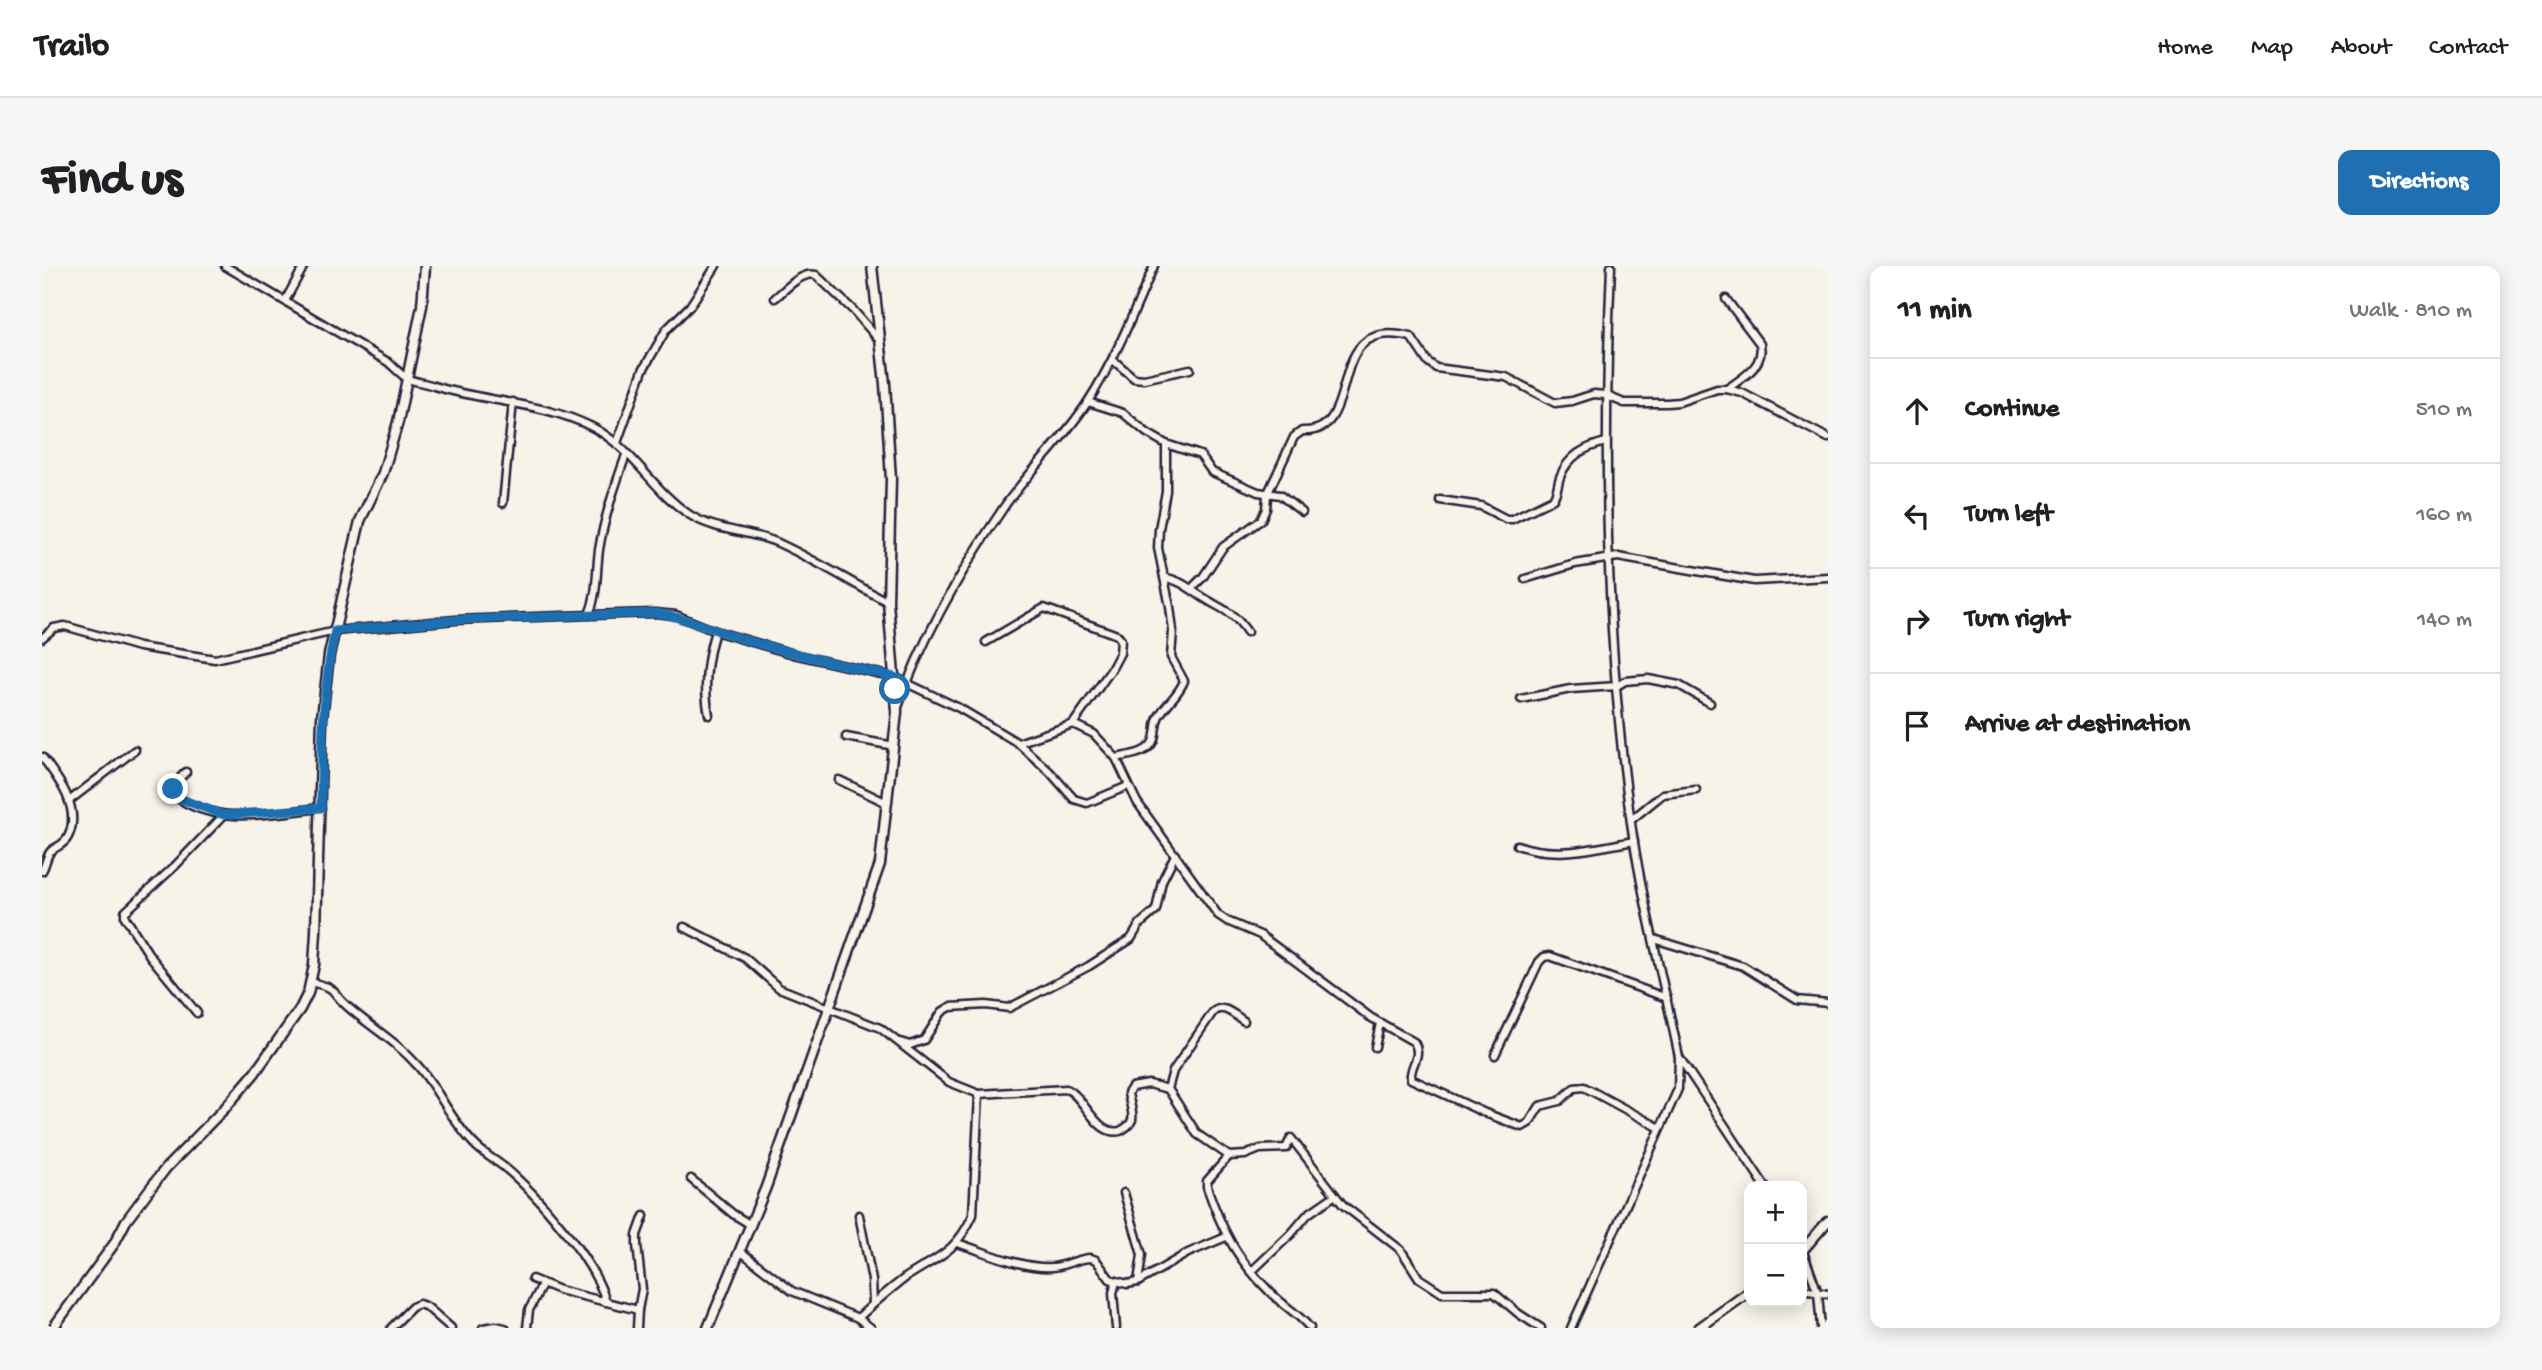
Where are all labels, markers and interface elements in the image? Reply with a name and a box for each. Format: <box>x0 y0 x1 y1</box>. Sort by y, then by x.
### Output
text: Trailo <box>35 29 109 67</box>
text: Home <box>2157 34 2213 63</box>
text: Map <box>2251 34 2293 63</box>
text: About <box>2331 34 2391 63</box>
text: Contact <box>2429 34 2507 63</box>
button: Directions <box>2338 150 2500 215</box>
text: Find us <box>42 153 182 211</box>
text: 11 min <box>1898 294 1971 329</box>
text: Walk · 810 m <box>2350 298 2472 325</box>
icon: ahead <box>1898 392 1936 430</box>
text: Continue <box>1965 395 2059 426</box>
text: 510 m <box>2416 397 2472 424</box>
icon: left <box>1898 497 1936 535</box>
text: Turn left <box>1965 500 2053 531</box>
text: 160 m <box>2416 502 2472 529</box>
icon: right <box>1898 602 1936 640</box>
text: Turn right <box>1965 605 2069 636</box>
text: 140 m <box>2417 607 2472 634</box>
route start <box>879 673 910 704</box>
icon: arrive <box>1898 707 1936 745</box>
text: Arrive at destination <box>1965 710 2190 741</box>
route end <box>157 773 188 804</box>
map controls <box>1744 1181 1807 1307</box>
button: + <box>1744 1181 1807 1244</box>
button: − <box>1744 1244 1807 1307</box>

